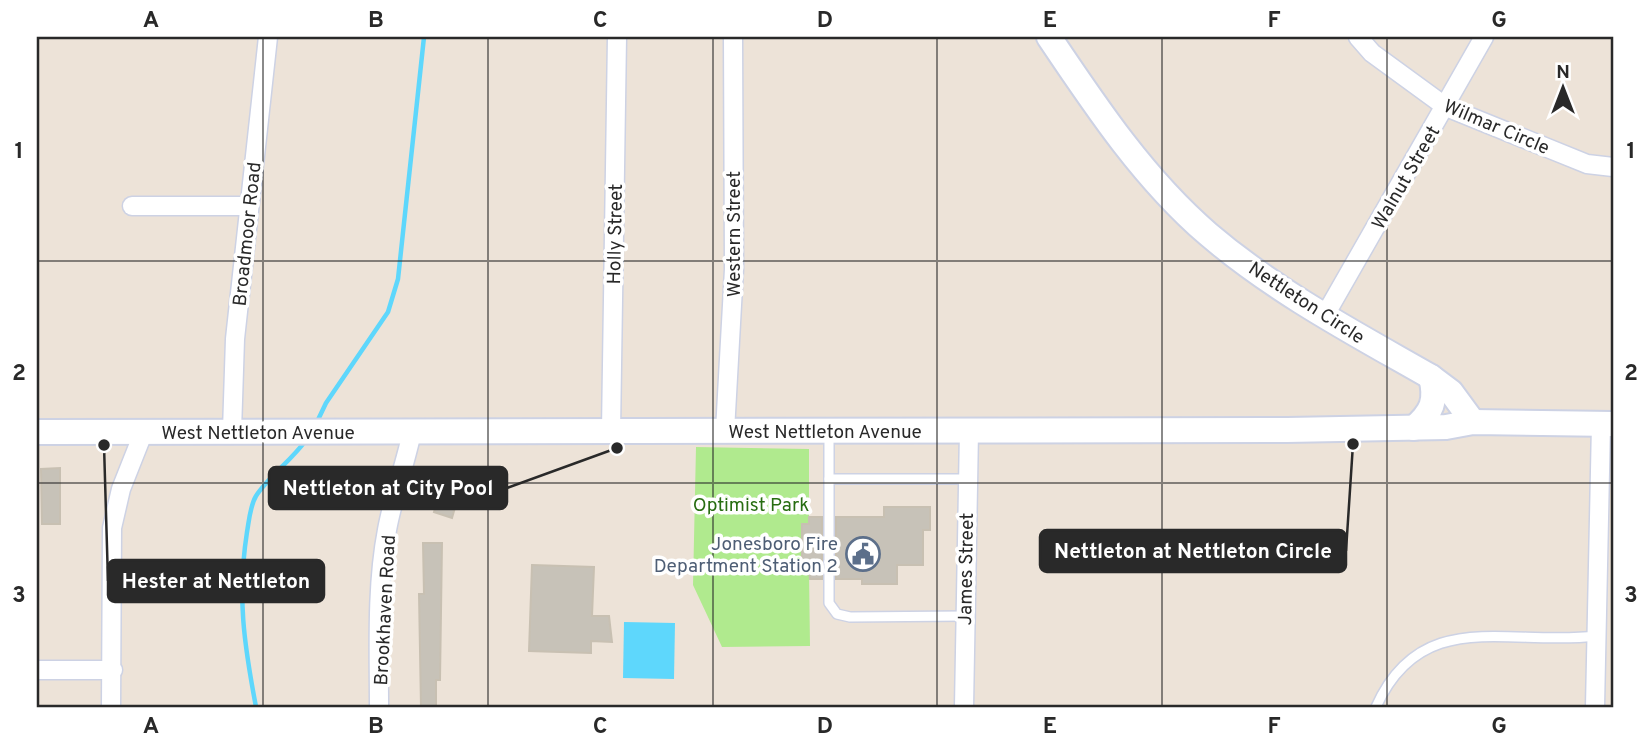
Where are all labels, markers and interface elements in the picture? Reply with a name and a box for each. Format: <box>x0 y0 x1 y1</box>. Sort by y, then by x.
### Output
text: A <box>143 7 159 36</box>
text: B <box>368 7 384 36</box>
text: C <box>593 7 607 36</box>
text: D <box>817 7 833 36</box>
text: E <box>1043 7 1057 36</box>
text: F <box>1267 7 1281 36</box>
text: G <box>1491 7 1507 36</box>
north arrow <box>1528 52 1598 122</box>
text: N <box>1556 61 1570 85</box>
street label: Wilmar Circle <box>1440 95 1553 161</box>
street label: Walnut Street <box>1367 122 1446 234</box>
text: 1 <box>14 138 24 167</box>
text: 1 <box>1626 138 1636 167</box>
street label: Broadmoor Road <box>228 161 267 307</box>
street label: Western Street <box>723 171 747 297</box>
street label: Holly Street <box>603 183 629 285</box>
street label: Nettleton Circle <box>1243 257 1368 350</box>
text: 2 <box>12 360 26 389</box>
text: 2 <box>1624 360 1638 389</box>
street label: West Nettleton Avenue <box>728 421 922 445</box>
street label: West Nettleton Avenue <box>161 422 355 446</box>
callout: Nettleton at City Pool <box>269 467 507 509</box>
text: Nettleton at City Pool <box>283 476 493 503</box>
park label: Optimist Park <box>693 494 809 518</box>
street label: James Street <box>954 512 980 626</box>
callout: Nettleton at Nettleton Circle <box>1040 530 1346 572</box>
place label: Jonesboro Fire Department Station 2 <box>654 533 838 579</box>
street label: Brookhaven Road <box>370 534 402 686</box>
public building icon: Jonesboro Fire Department Station 2 <box>844 535 882 573</box>
text: Nettleton at Nettleton Circle <box>1054 539 1332 566</box>
callout: Hester at Nettleton <box>108 560 324 602</box>
text: Hester at Nettleton <box>122 569 310 596</box>
text: 3 <box>12 582 26 611</box>
text: 3 <box>1624 582 1638 611</box>
text: A <box>143 713 159 742</box>
text: B <box>368 713 384 742</box>
text: C <box>593 713 607 742</box>
text: D <box>817 713 833 742</box>
text: E <box>1043 713 1057 742</box>
text: F <box>1267 713 1281 742</box>
text: G <box>1491 713 1507 742</box>

